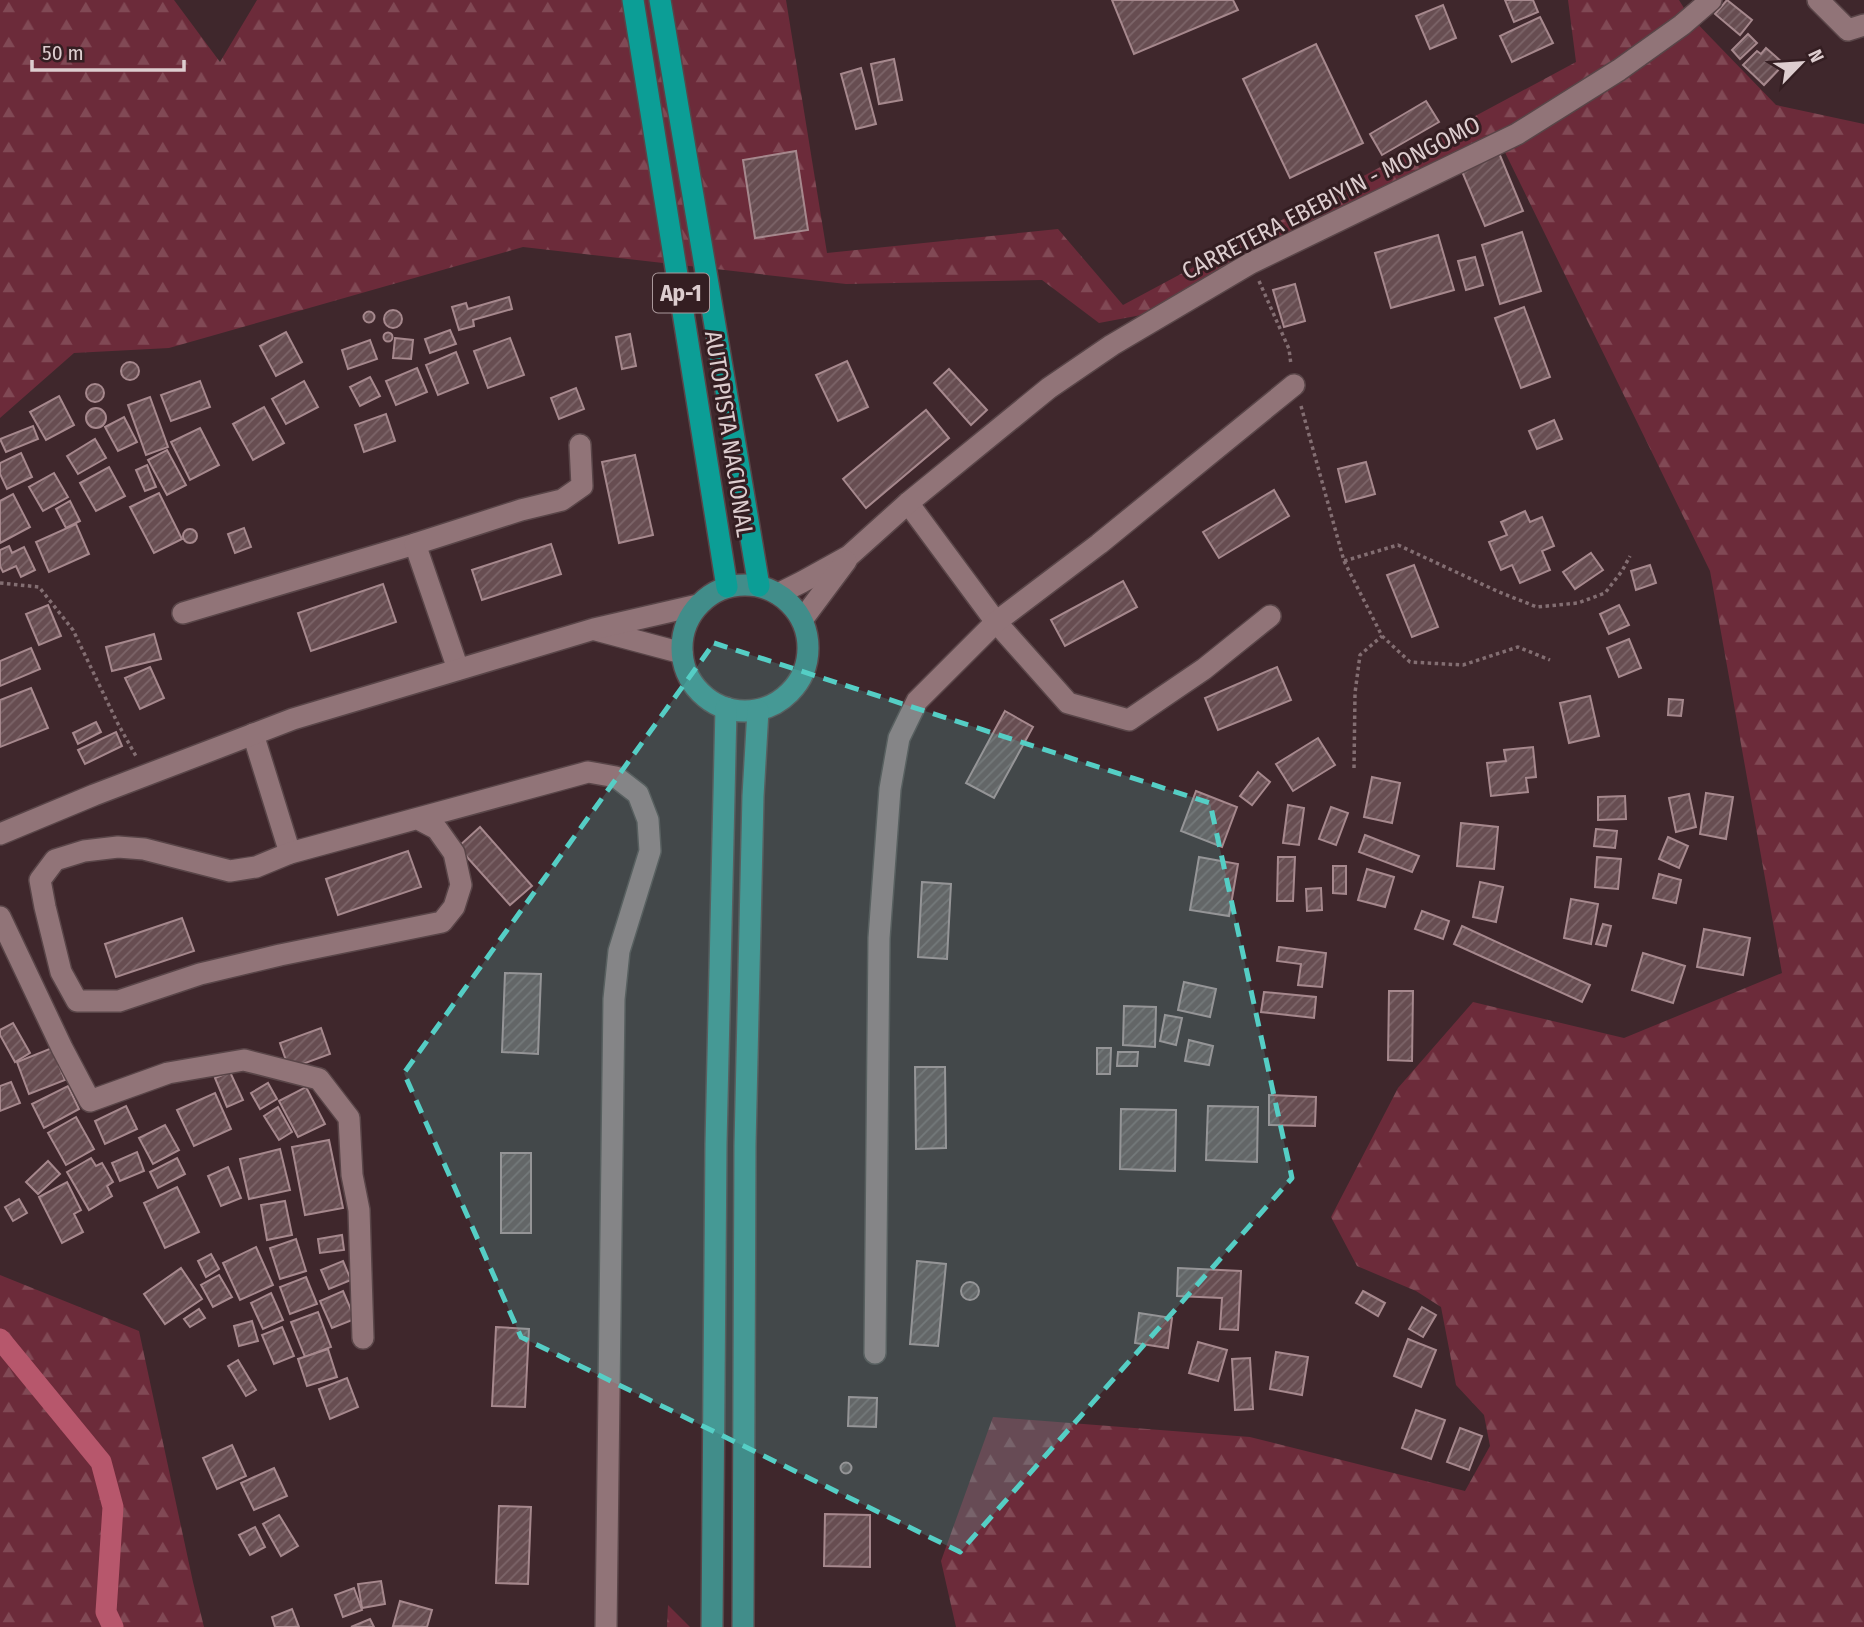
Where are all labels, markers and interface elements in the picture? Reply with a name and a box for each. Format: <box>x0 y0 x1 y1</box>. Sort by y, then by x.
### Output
scale bar <box>32 28 184 72</box>
north arrow <box>1766 28 1836 98</box>
text: 50 m <box>42 40 84 66</box>
text: N <box>1803 46 1829 66</box>
street label: CARRETERA EBEBIYIN - MONGOMO <box>1177 110 1485 286</box>
road number: Ap-1 <box>653 274 709 312</box>
street label: AUTOPISTA NACIONAL <box>699 329 759 540</box>

